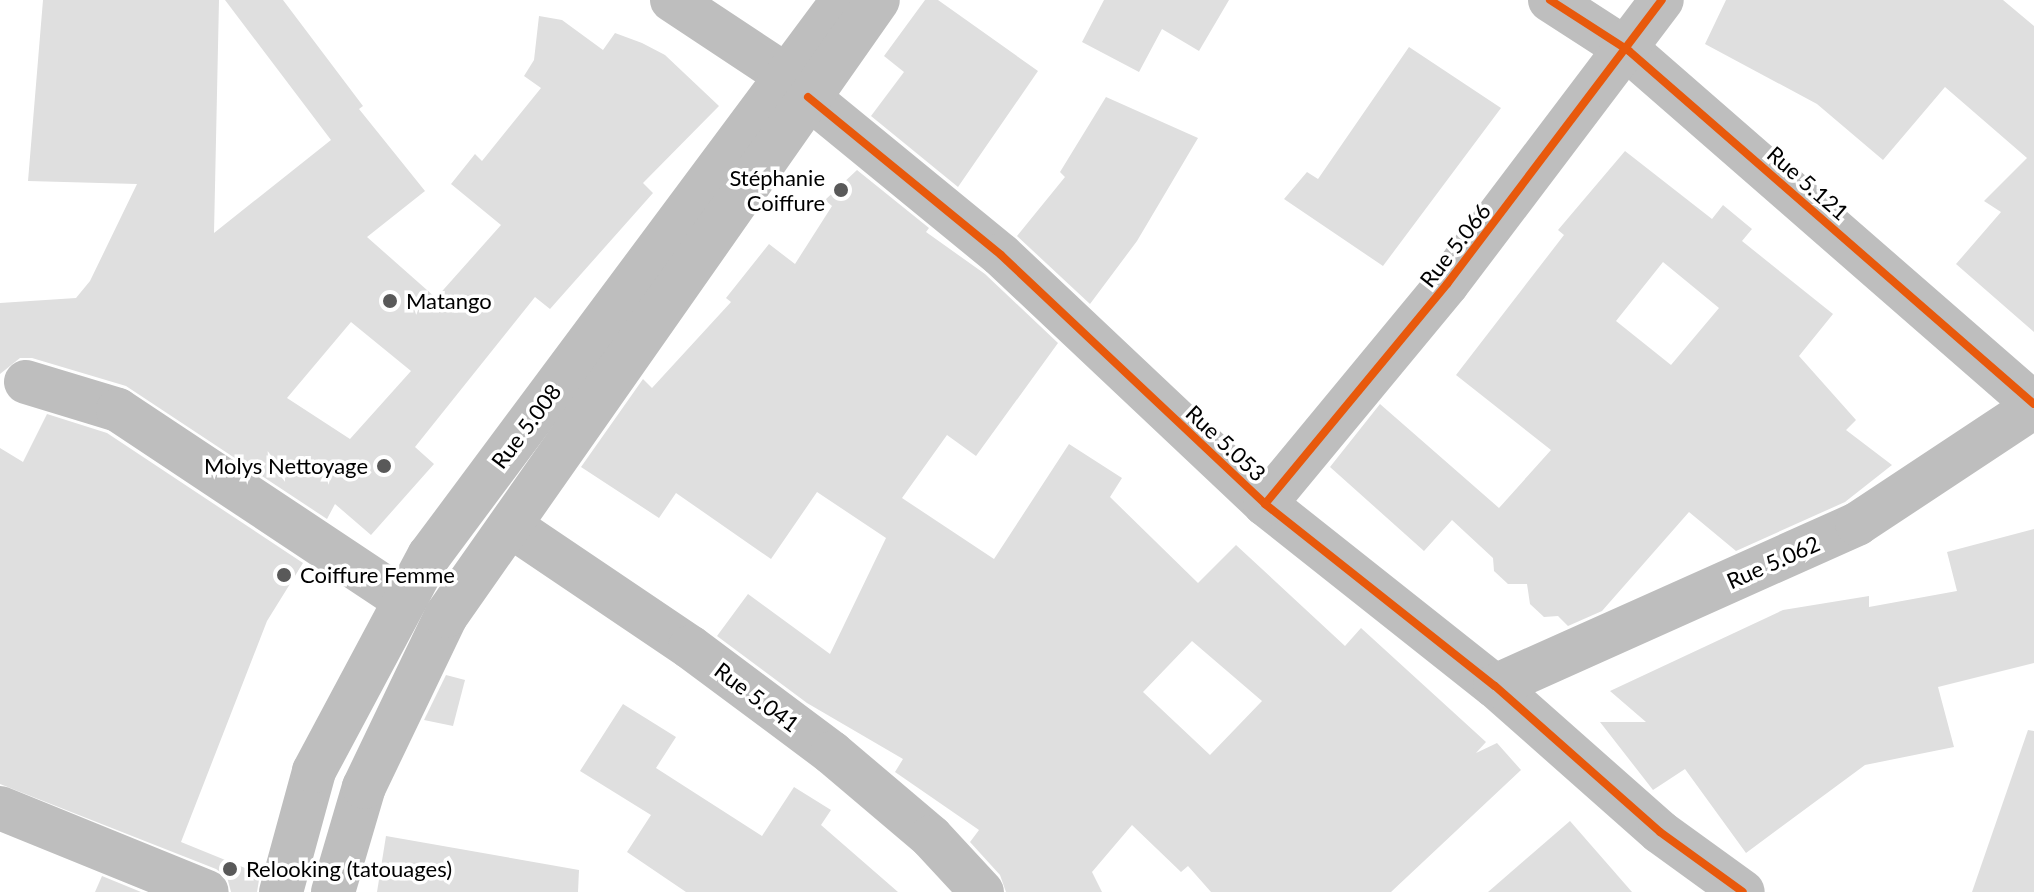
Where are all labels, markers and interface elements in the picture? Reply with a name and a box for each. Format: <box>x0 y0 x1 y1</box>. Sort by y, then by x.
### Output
street label: Rue 5.121 <box>1762 141 1854 225</box>
place label: Stéphanie Coiffure <box>729 164 825 216</box>
marker: Stéphanie Coiffure <box>832 181 850 199</box>
street label: Rue 5.066 <box>1414 198 1496 292</box>
place label: Matango <box>406 288 492 314</box>
marker: Matango <box>381 292 399 310</box>
street label: Rue 5.008 <box>486 378 566 474</box>
street label: Rue 5.053 <box>1181 400 1271 486</box>
place label: Molys Nettoyage <box>204 453 368 479</box>
marker: Molys Nettoyage <box>375 457 393 475</box>
street label: Rue 5.062 <box>1722 530 1824 594</box>
place label: Coiffure Femme <box>300 562 455 588</box>
marker: Coiffure Femme <box>275 566 293 584</box>
street label: Rue 5.041 <box>709 657 805 737</box>
place label: Relooking (tatouages) <box>246 856 452 882</box>
marker: Relooking (tatouages) <box>221 860 239 878</box>

